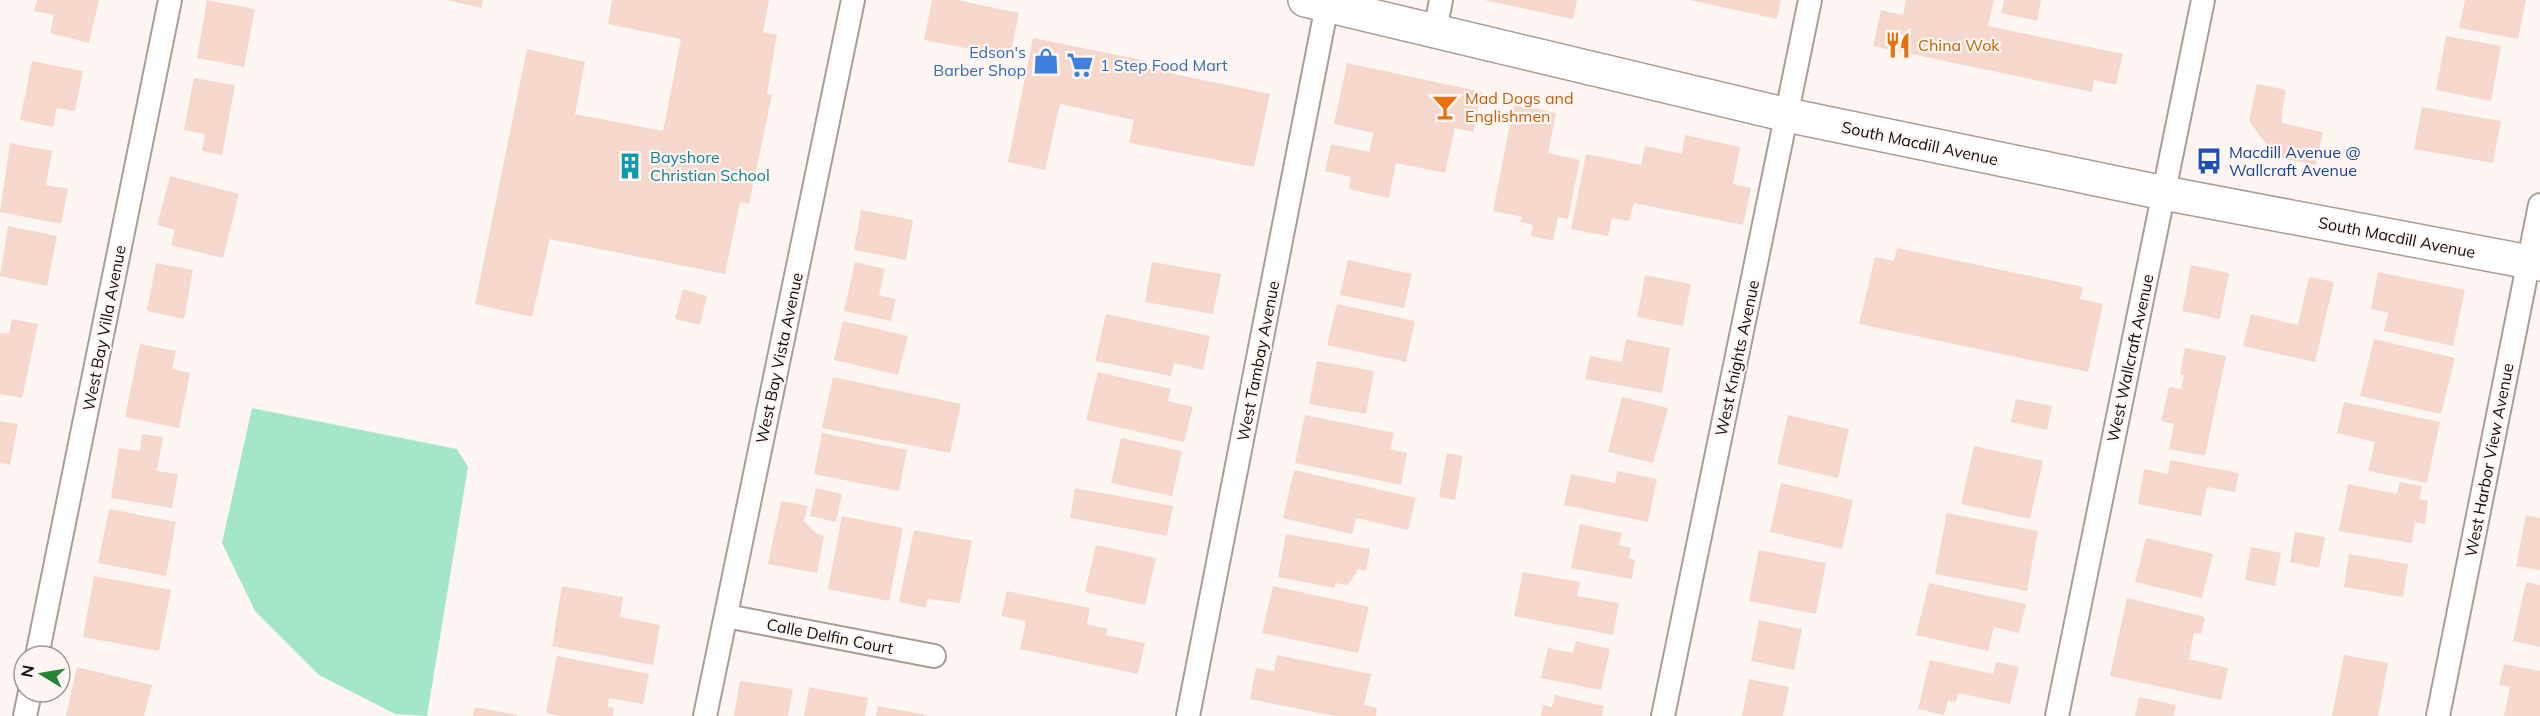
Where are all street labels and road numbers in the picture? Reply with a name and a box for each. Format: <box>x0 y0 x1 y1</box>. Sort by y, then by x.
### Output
street label: South Macdill Avenue <box>1840 117 2000 169</box>
street label: South Macdill Avenue <box>2317 212 2477 262</box>
street label: West Bay Villa Avenue <box>78 243 130 413</box>
street label: West Bay Vista Avenue <box>751 271 807 445</box>
street label: West Wallcraft Avenue <box>2102 272 2158 444</box>
street label: West Knights Avenue <box>1711 278 1763 438</box>
street label: West Tambay Avenue <box>1233 279 1283 443</box>
street label: West Harbor View Avenue <box>2460 361 2518 559</box>
street label: Calle Delfin Court <box>765 614 895 658</box>

